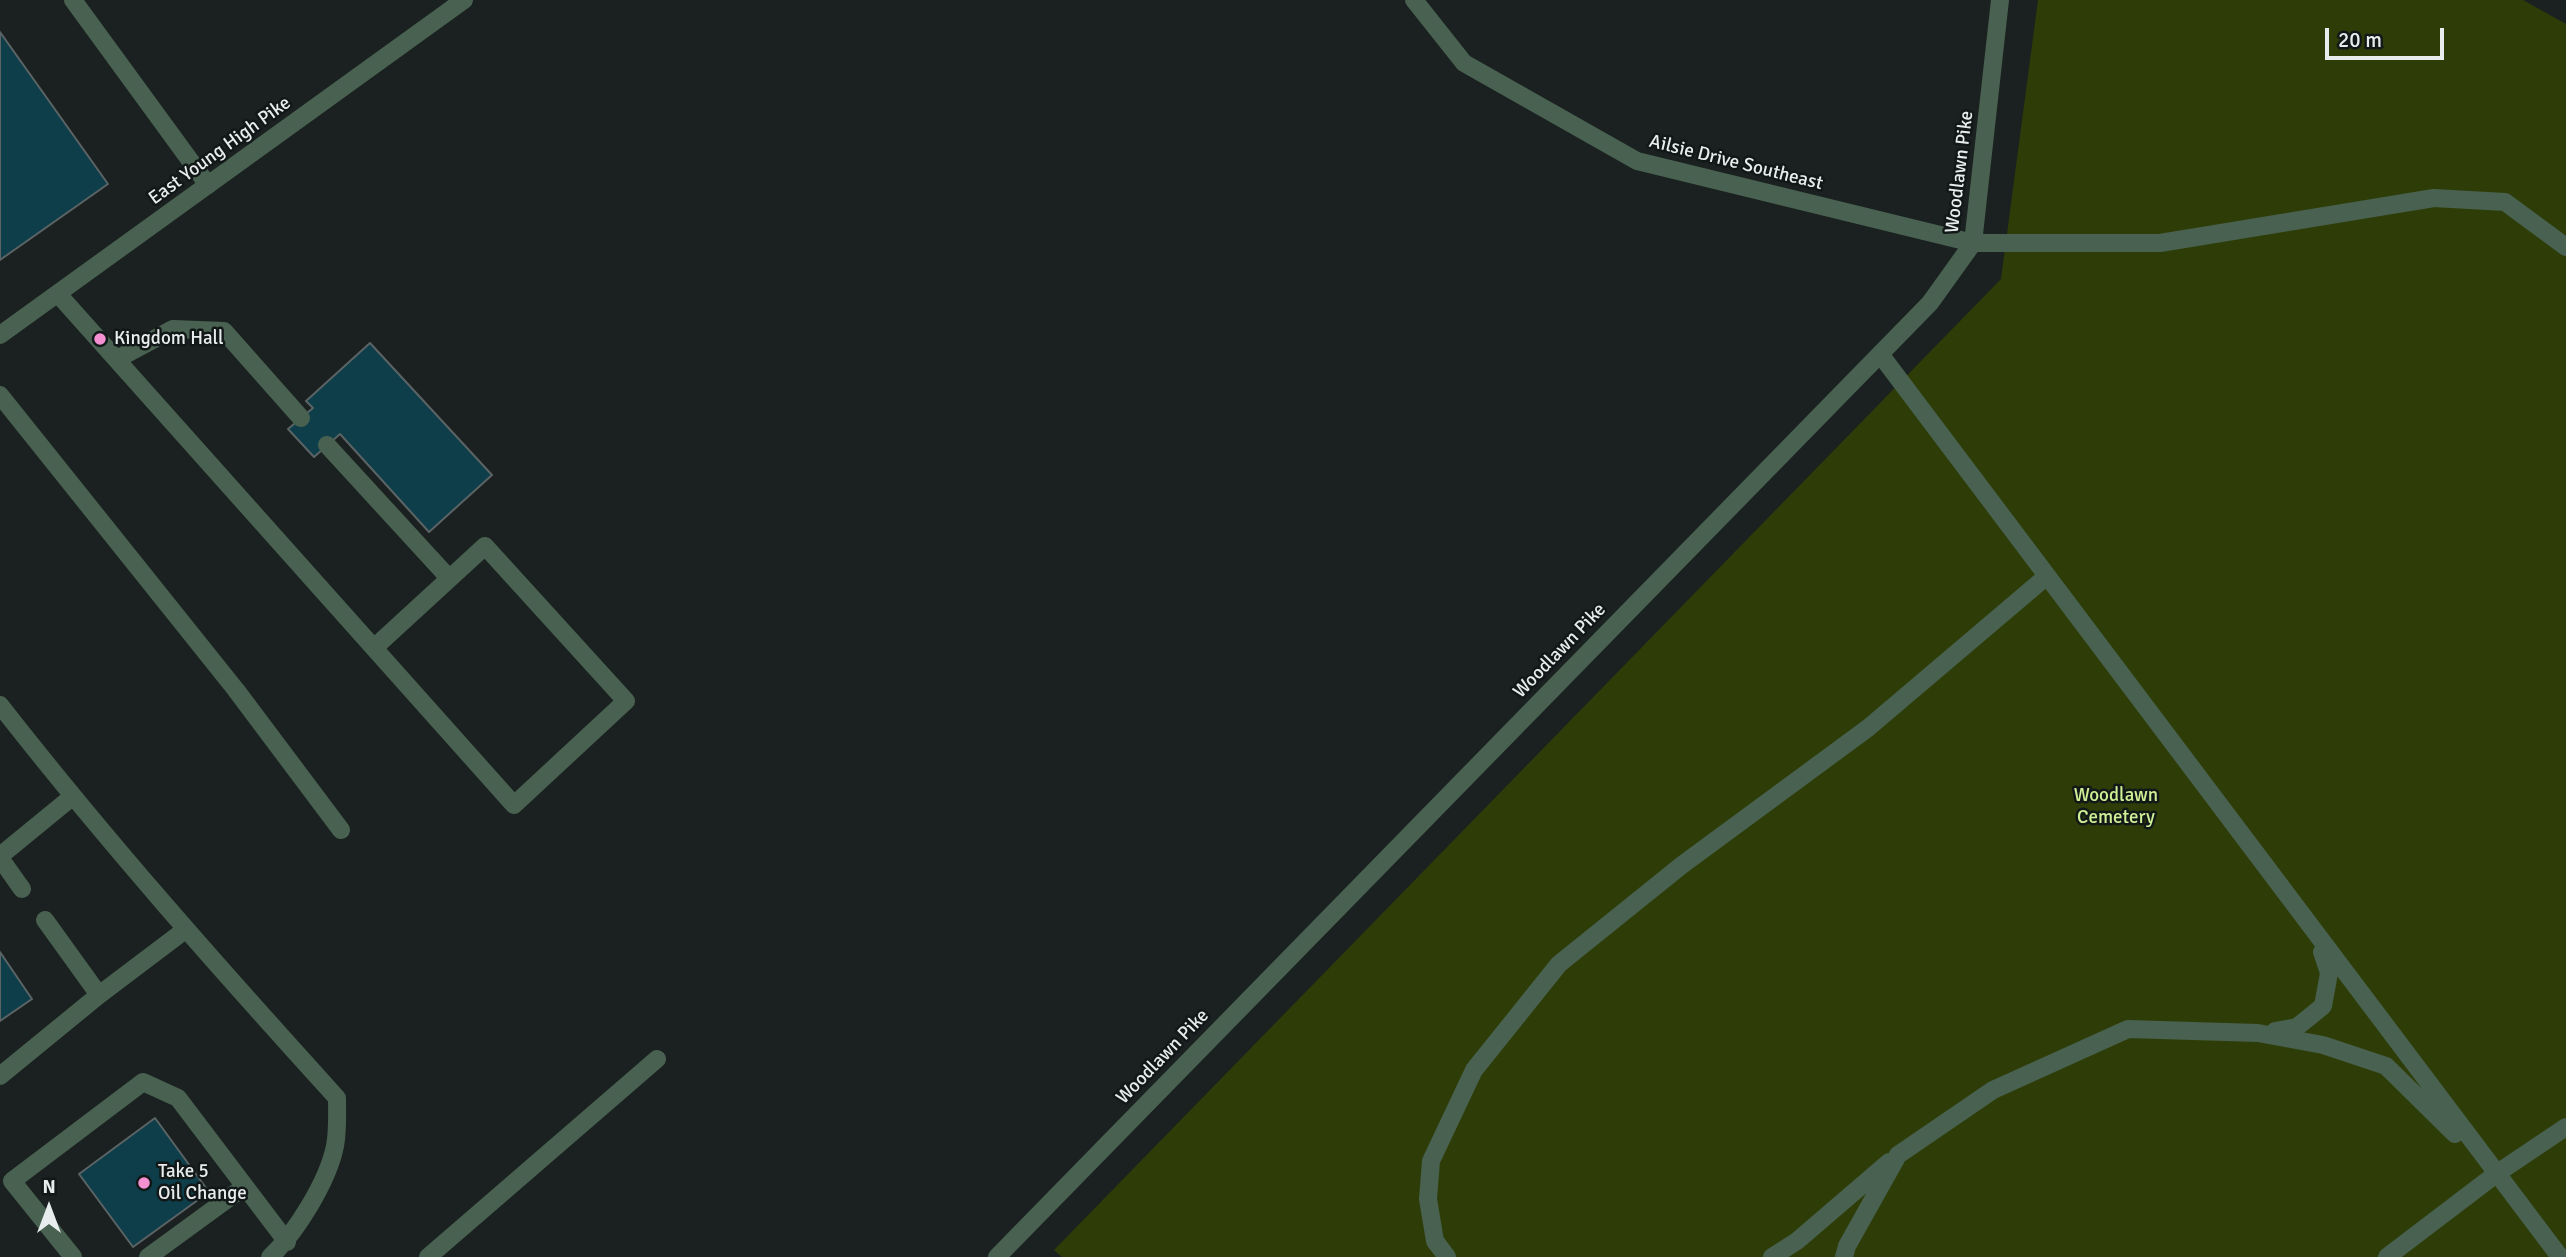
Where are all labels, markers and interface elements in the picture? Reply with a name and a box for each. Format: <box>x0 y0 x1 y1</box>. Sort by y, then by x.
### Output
scale bar <box>2328 14 2447 58</box>
text: 20 m <box>2338 27 2382 53</box>
street label: East Young High Pike <box>145 92 295 210</box>
street label: Woodlawn Pike <box>1941 110 1979 234</box>
street label: Ailsie Drive Southeast <box>1647 130 1825 196</box>
place label: Kingdom Hall <box>114 328 224 350</box>
marker: Kingdom Hall <box>92 331 108 347</box>
street label: Woodlawn Pike <box>1509 599 1611 703</box>
park label: Woodlawn Cemetery <box>2074 785 2158 829</box>
street label: Woodlawn Pike <box>1112 1005 1214 1109</box>
place label: Take 5 Oil Change <box>158 1161 247 1205</box>
north arrow <box>14 1173 84 1243</box>
text: N <box>42 1175 56 1199</box>
marker: Take 5 Oil Change <box>136 1175 152 1191</box>

